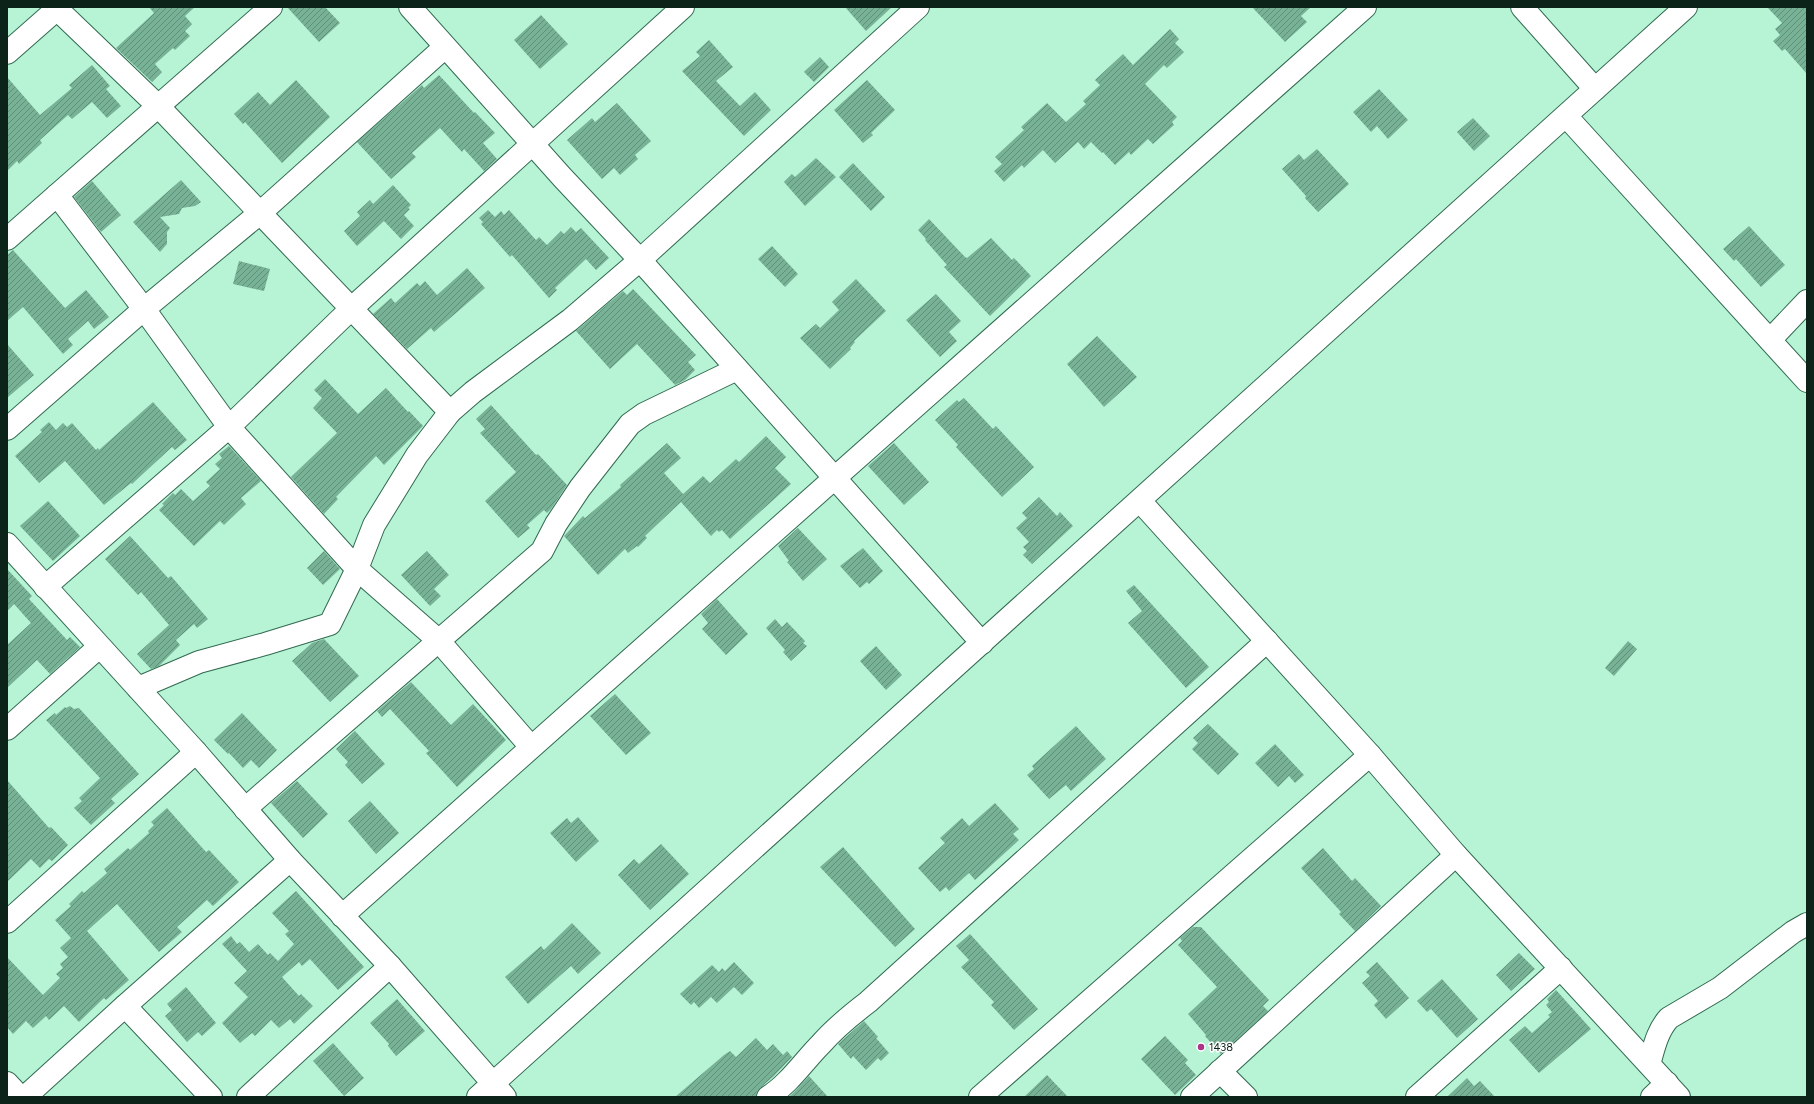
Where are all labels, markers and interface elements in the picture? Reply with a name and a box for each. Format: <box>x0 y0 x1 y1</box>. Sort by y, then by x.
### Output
place label: 1438 <box>1209 1041 1233 1054</box>
marker: 1438 <box>1196 1042 1206 1052</box>

